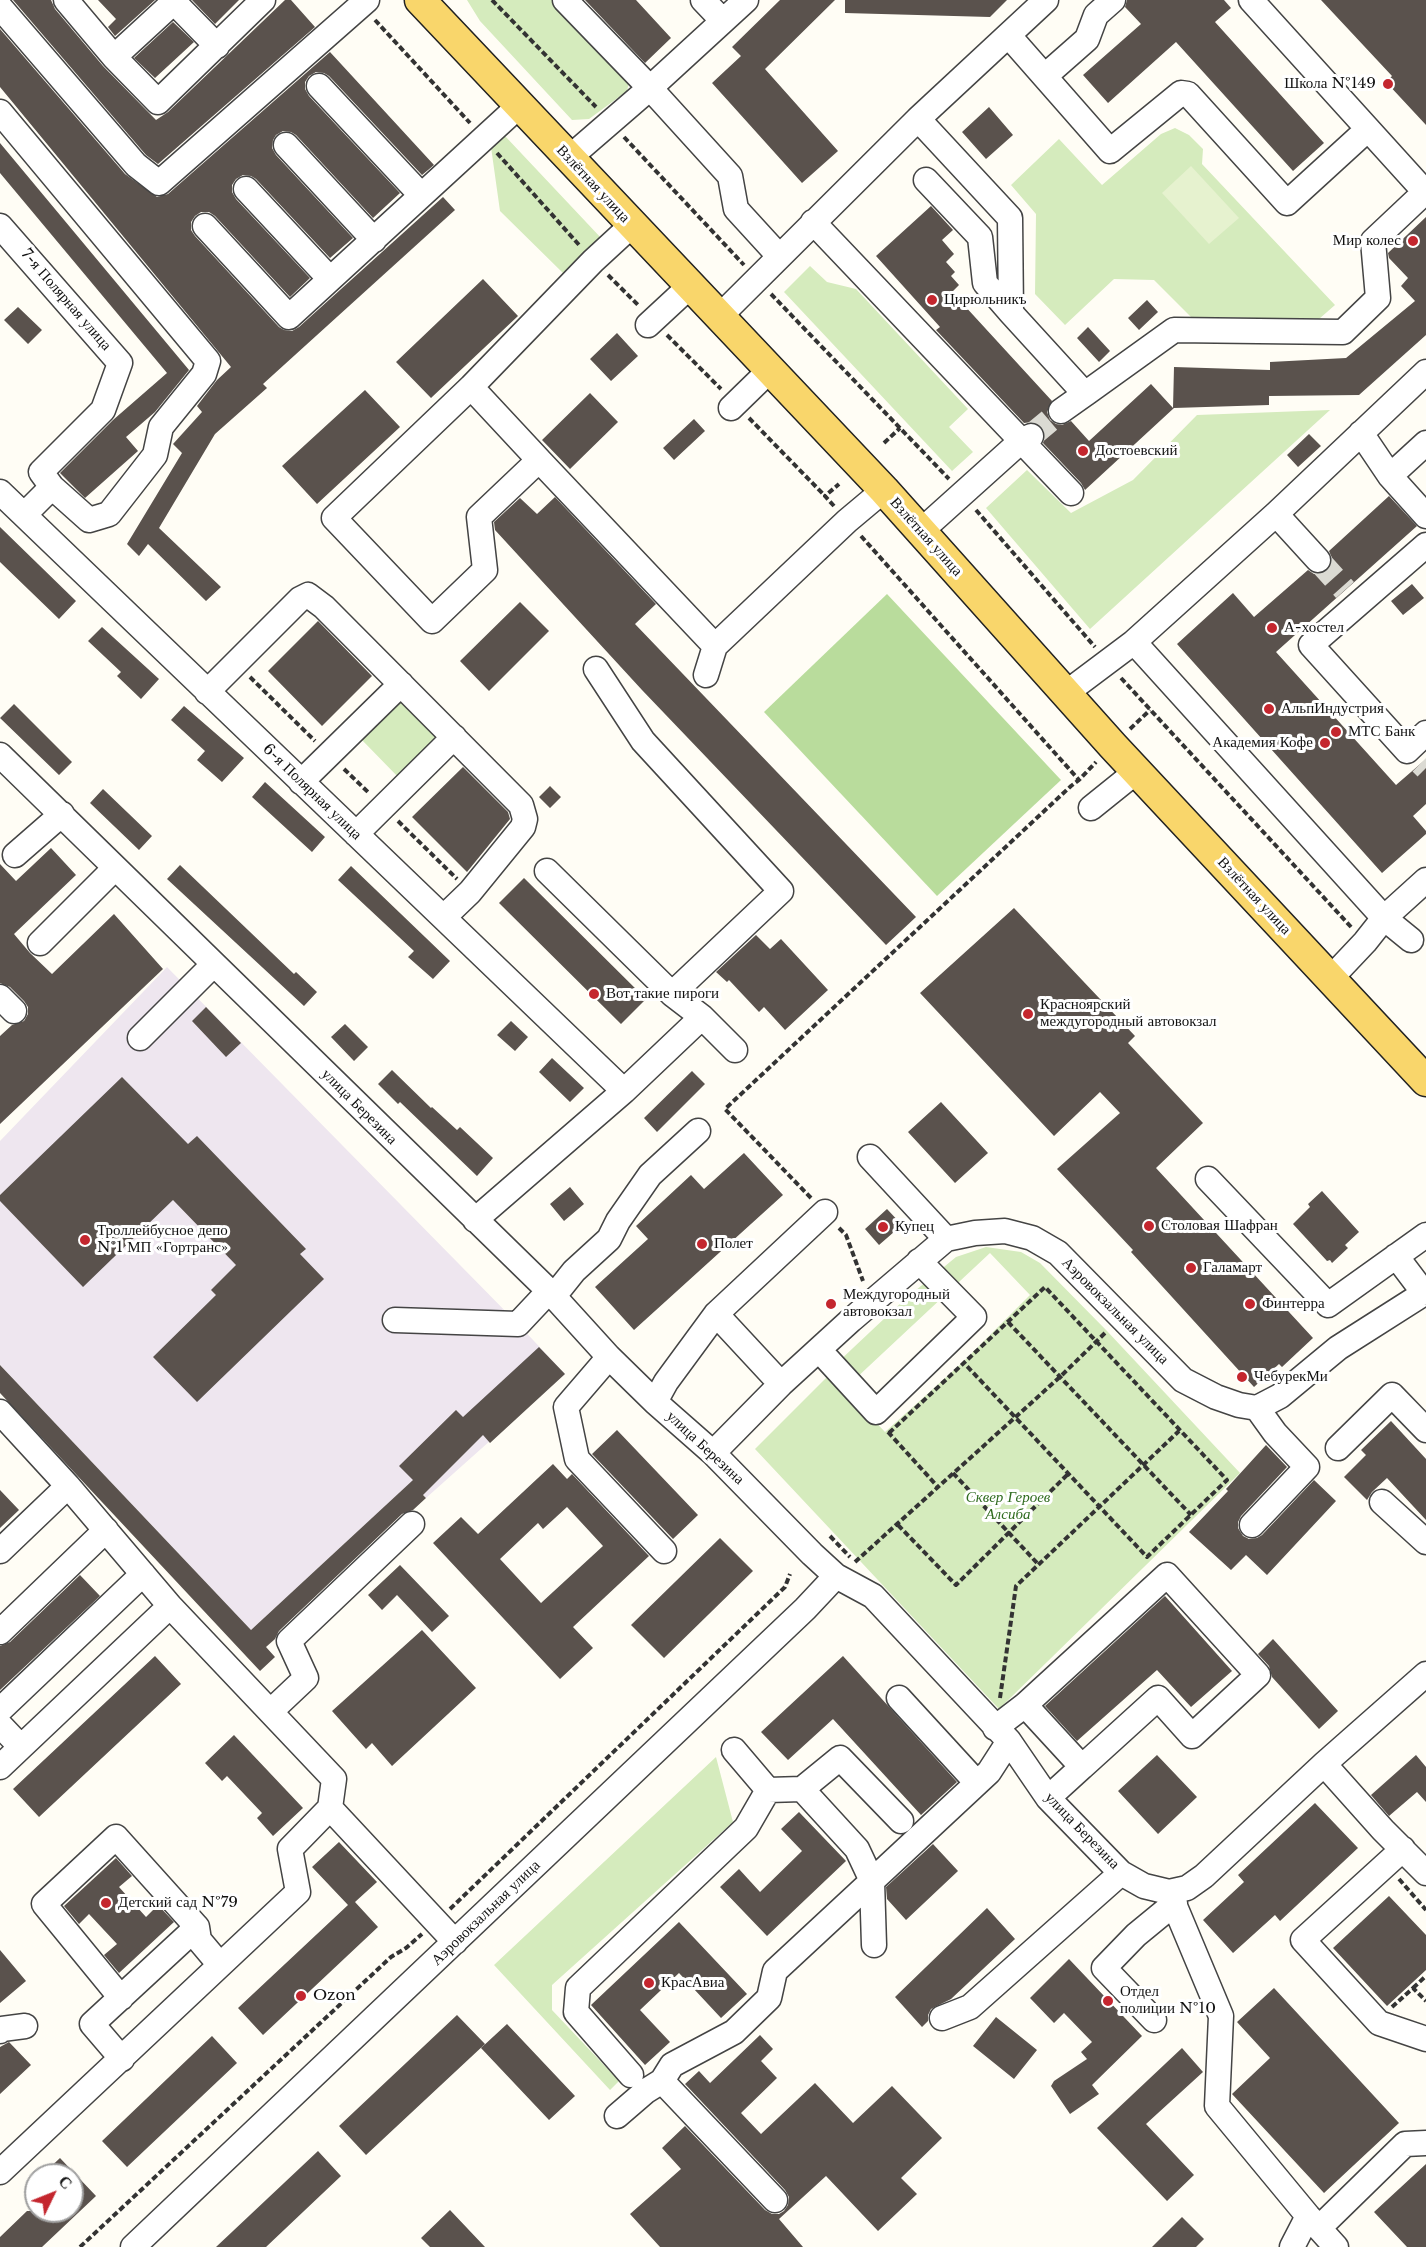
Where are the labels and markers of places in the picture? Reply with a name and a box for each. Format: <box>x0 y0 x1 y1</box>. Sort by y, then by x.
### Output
place label: Школа №149 <box>1284 75 1376 93</box>
marker: Школа №149 <box>1381 77 1395 91</box>
place label: Мир колес <box>1333 232 1401 250</box>
marker: Мир колес <box>1406 234 1420 248</box>
place label: Цирюльникъ <box>944 291 1027 309</box>
marker: Цирюльникъ <box>925 293 939 307</box>
place label: Достоевский <box>1095 442 1177 460</box>
marker: Достоевский <box>1076 444 1090 458</box>
place label: А-хостел <box>1284 619 1344 637</box>
marker: А-хостел <box>1265 621 1279 635</box>
place label: АльпИндустрия <box>1281 700 1384 718</box>
marker: АльпИндустрия <box>1262 702 1276 716</box>
place label: МТС Банк <box>1348 723 1415 741</box>
marker: МТС Банк <box>1329 725 1343 739</box>
place label: Академия Кофе <box>1212 734 1313 752</box>
marker: Академия Кофе <box>1318 736 1332 750</box>
place label: Вот такие пироги <box>606 985 719 1003</box>
marker: Вот такие пироги <box>587 987 601 1001</box>
place label: Красноярский междугородный автовокзал <box>1040 996 1217 1031</box>
marker: Красноярский междугородный автовокзал <box>1021 1007 1035 1021</box>
place label: Столовая Шафран <box>1161 1217 1278 1235</box>
place label: Купец <box>895 1218 934 1236</box>
marker: Столовая Шафран <box>1142 1219 1156 1233</box>
marker: Купец <box>876 1220 890 1234</box>
place label: Троллейбусное депо №1 МП «Гортранс» <box>97 1222 228 1257</box>
marker: Троллейбусное депо №1 МП «Гортранс» <box>78 1233 92 1247</box>
place label: Полет <box>714 1235 753 1253</box>
marker: Полет <box>695 1237 709 1251</box>
place label: Галамарт <box>1203 1259 1262 1277</box>
marker: Галамарт <box>1184 1261 1198 1275</box>
place label: Междугородный автовокзал <box>843 1286 950 1321</box>
place label: Финтерра <box>1262 1295 1325 1313</box>
marker: Междугородный автовокзал <box>824 1297 838 1311</box>
marker: Финтерра <box>1243 1297 1257 1311</box>
place label: ЧебурекМи <box>1254 1368 1328 1386</box>
marker: ЧебурекМи <box>1235 1370 1249 1384</box>
place label: Детский сад №79 <box>118 1894 238 1912</box>
marker: Детский сад №79 <box>99 1896 113 1910</box>
place label: КрасАвиа <box>661 1974 724 1992</box>
marker: КрасАвиа <box>642 1976 656 1990</box>
place label: Отдел полиции №10 <box>1120 1983 1216 2018</box>
place label: Ozon <box>313 1987 356 2005</box>
marker: Ozon <box>294 1989 308 2003</box>
marker: Отдел полиции №10 <box>1101 1994 1115 2008</box>

